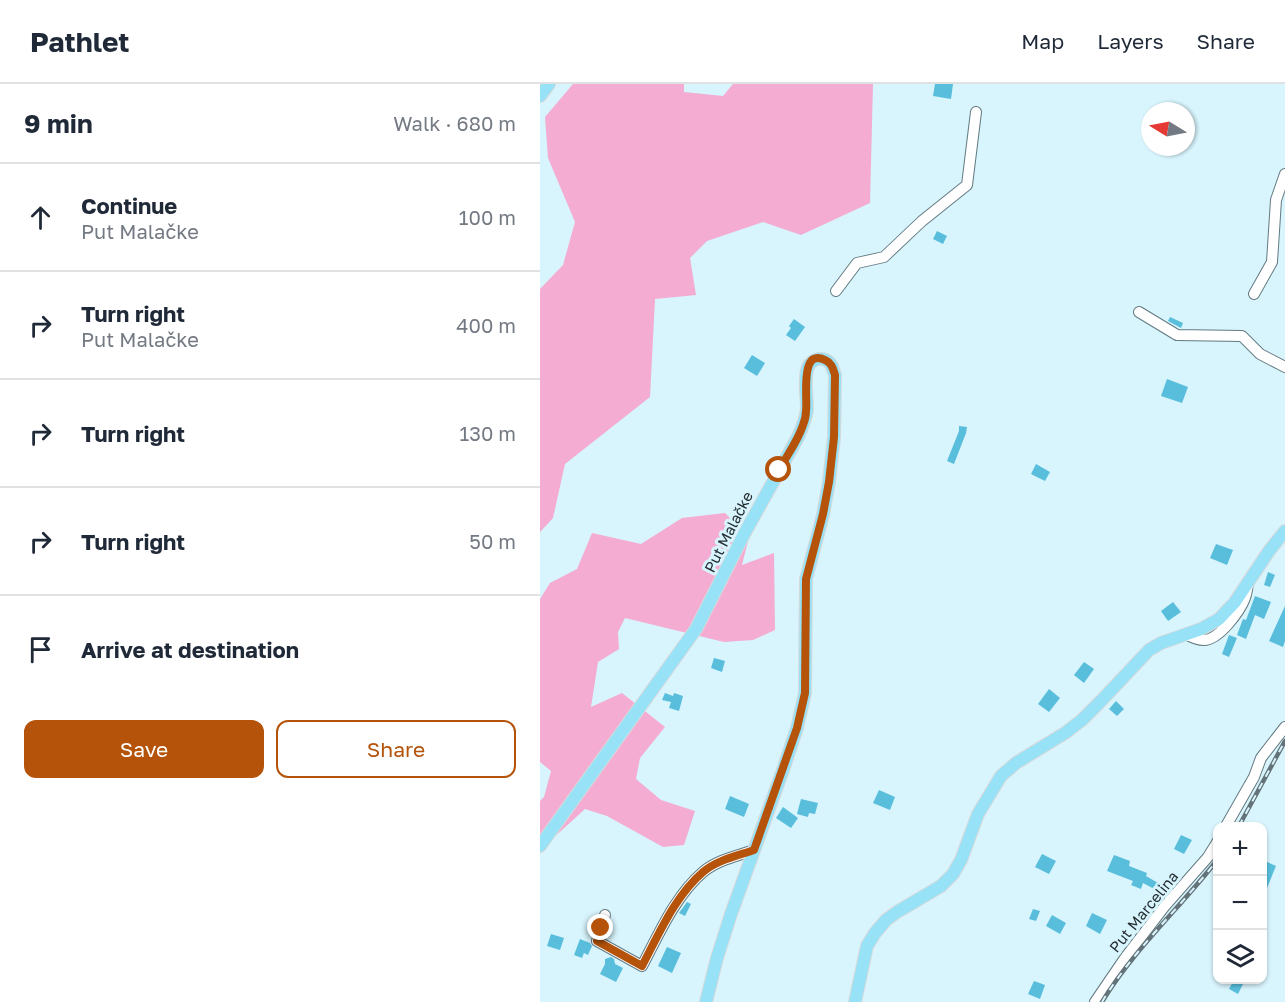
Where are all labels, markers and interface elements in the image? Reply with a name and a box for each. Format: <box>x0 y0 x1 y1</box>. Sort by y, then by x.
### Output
text: Pathlet <box>30 25 130 58</box>
text: Map <box>1021 28 1064 54</box>
text: Layers <box>1097 28 1164 54</box>
text: Share <box>1197 28 1255 54</box>
north arrow <box>1141 102 1195 156</box>
text: 9 min <box>24 108 93 139</box>
text: Walk · 680 m <box>393 111 516 135</box>
text: Continue <box>81 192 177 219</box>
icon: ahead <box>24 201 57 234</box>
text: 100 m <box>459 205 516 229</box>
text: Put Malačke <box>81 219 199 243</box>
text: Turn right <box>81 300 185 327</box>
icon: right <box>24 309 57 342</box>
text: 400 m <box>456 313 516 337</box>
text: Put Malačke <box>81 327 199 351</box>
icon: right <box>24 417 57 450</box>
text: Turn right <box>81 420 185 447</box>
text: 130 m <box>460 421 516 445</box>
route start <box>765 456 791 482</box>
street label: Put Malačke <box>700 488 756 575</box>
icon: right <box>24 525 57 558</box>
text: Turn right <box>81 528 185 555</box>
text: 50 m <box>469 529 516 553</box>
icon: arrive <box>24 633 57 666</box>
text: Arrive at destination <box>81 636 299 663</box>
button: Save <box>24 720 264 778</box>
button: Share <box>276 720 516 778</box>
map controls <box>1213 822 1267 984</box>
button: + <box>1213 822 1267 876</box>
street label: Put Marcelina <box>1105 867 1181 956</box>
button: − <box>1213 876 1267 930</box>
route end <box>587 914 613 940</box>
button: layers <box>1213 930 1267 984</box>

